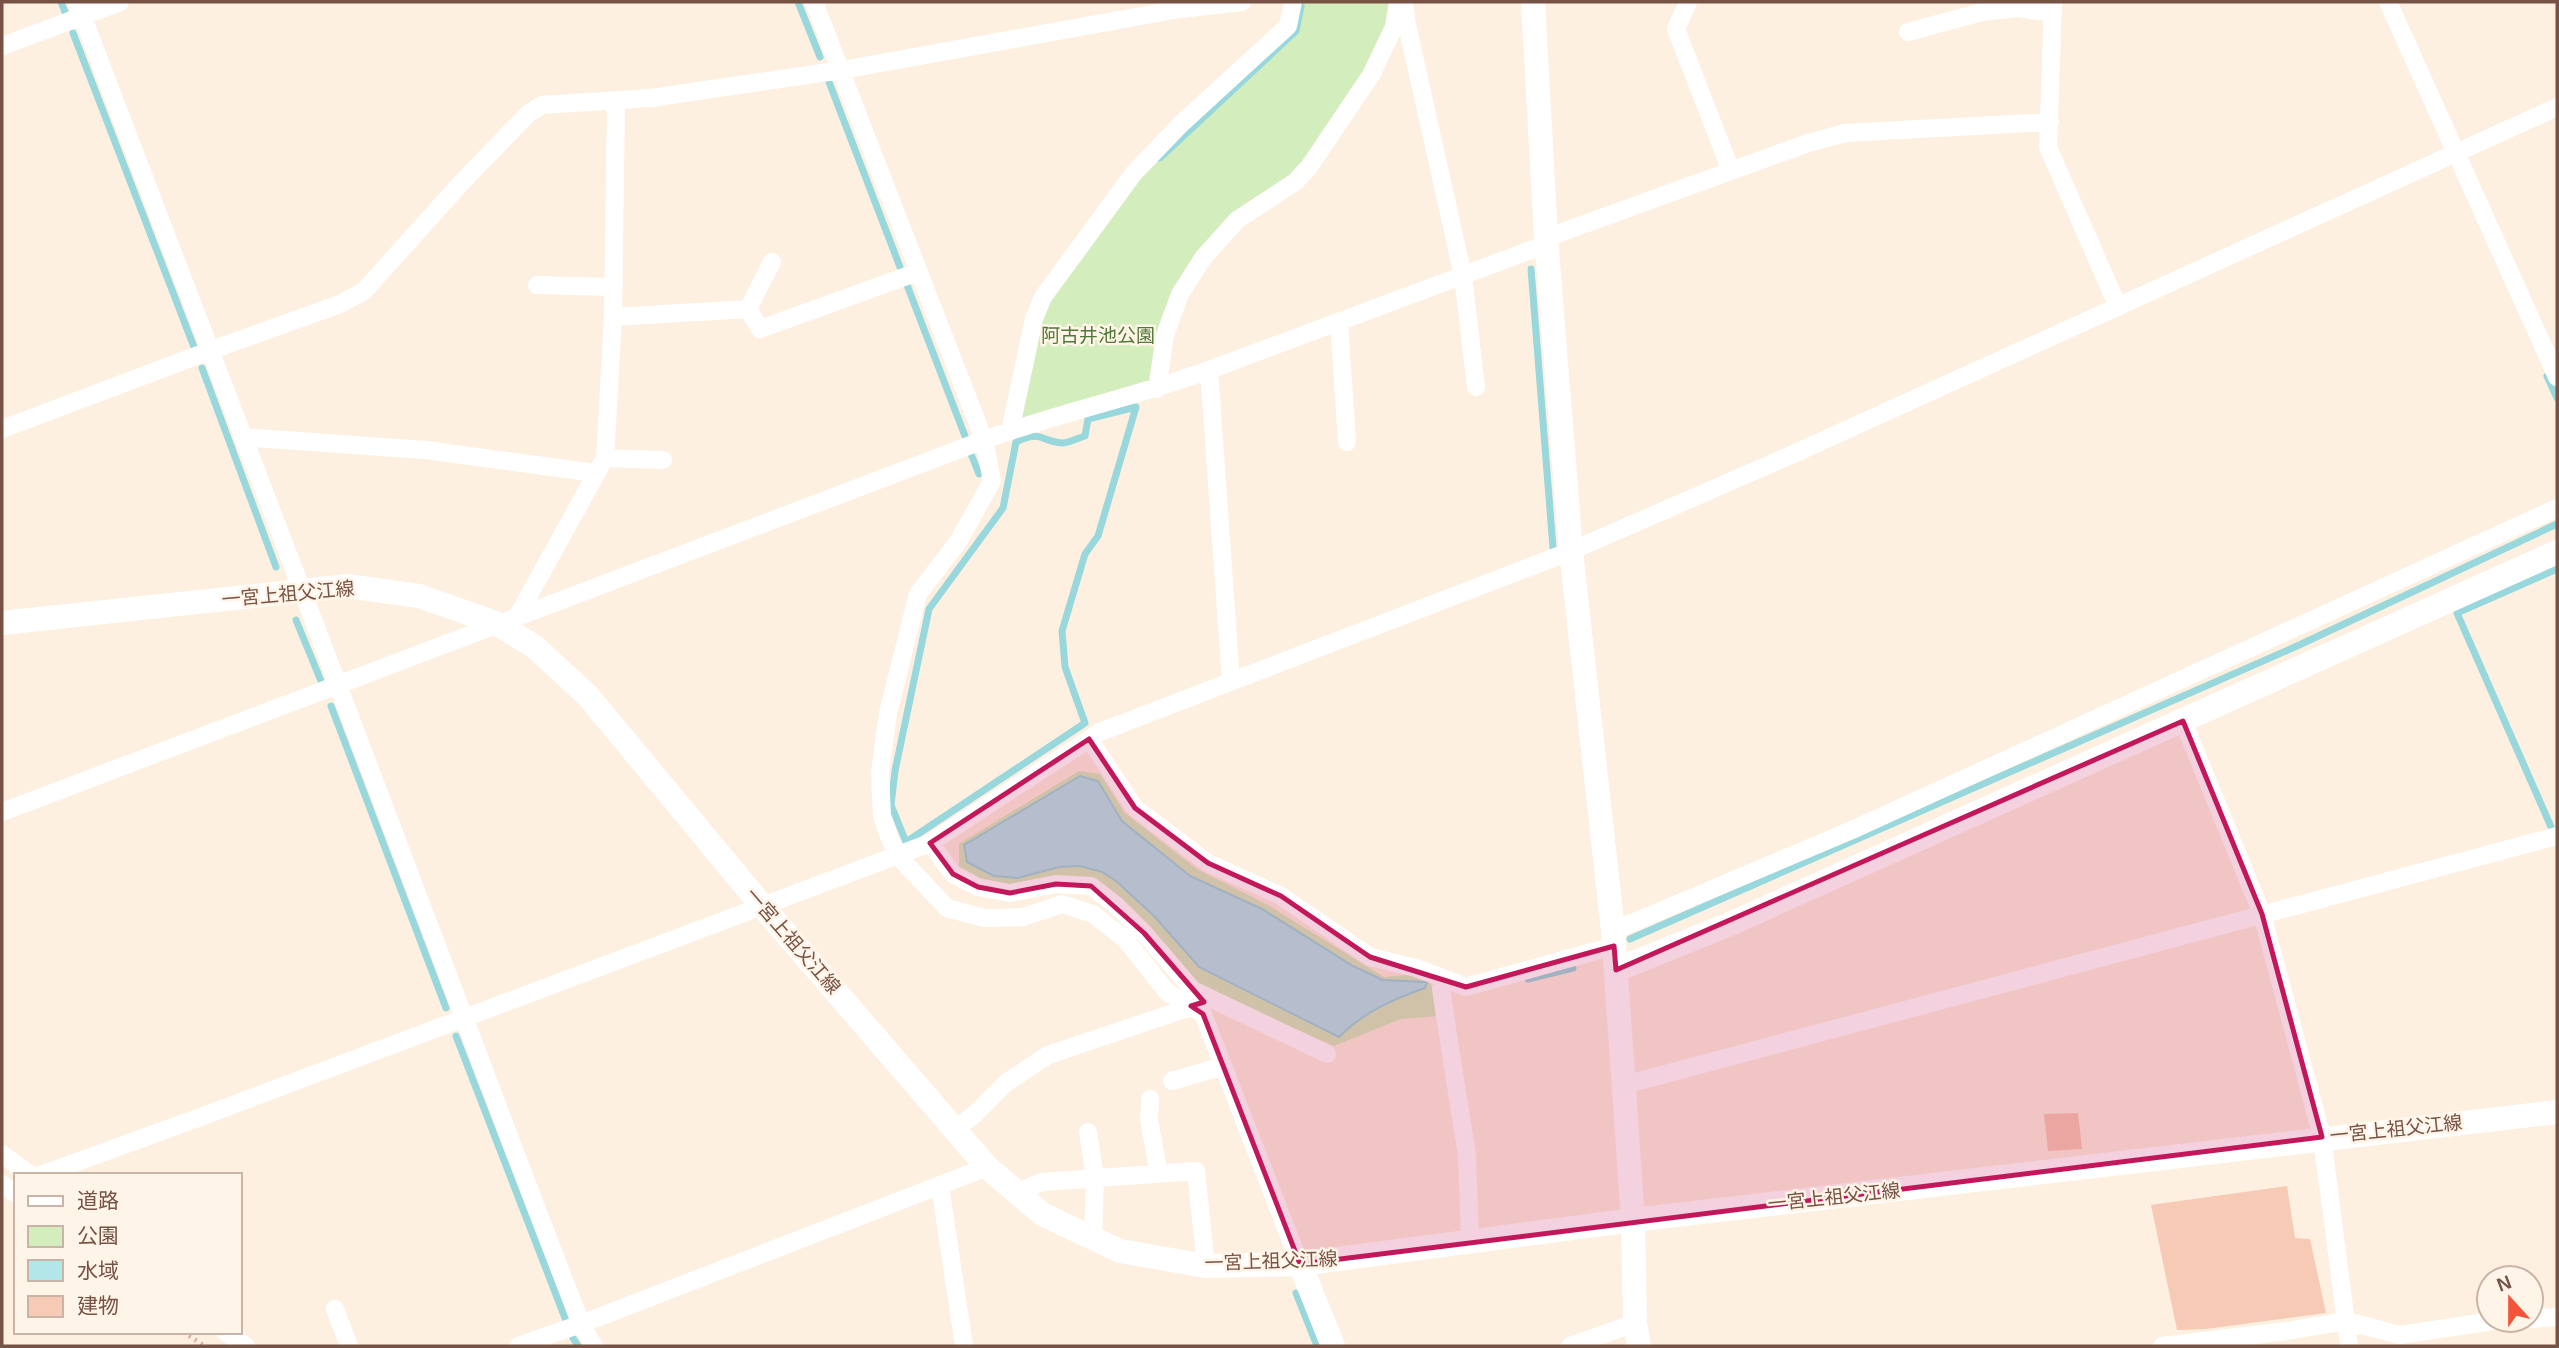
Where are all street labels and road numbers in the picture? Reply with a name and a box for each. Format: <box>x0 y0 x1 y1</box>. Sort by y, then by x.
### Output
street label: 一宮上祖父江線 <box>221 578 355 610</box>
street label: 一宮上祖父江線 <box>741 884 845 998</box>
street label: 一宮上祖父江線 <box>2329 1112 2463 1146</box>
street label: 一宮上祖父江線 <box>1767 1180 1901 1214</box>
street label: 一宮上祖父江線 <box>1204 1248 1338 1274</box>

